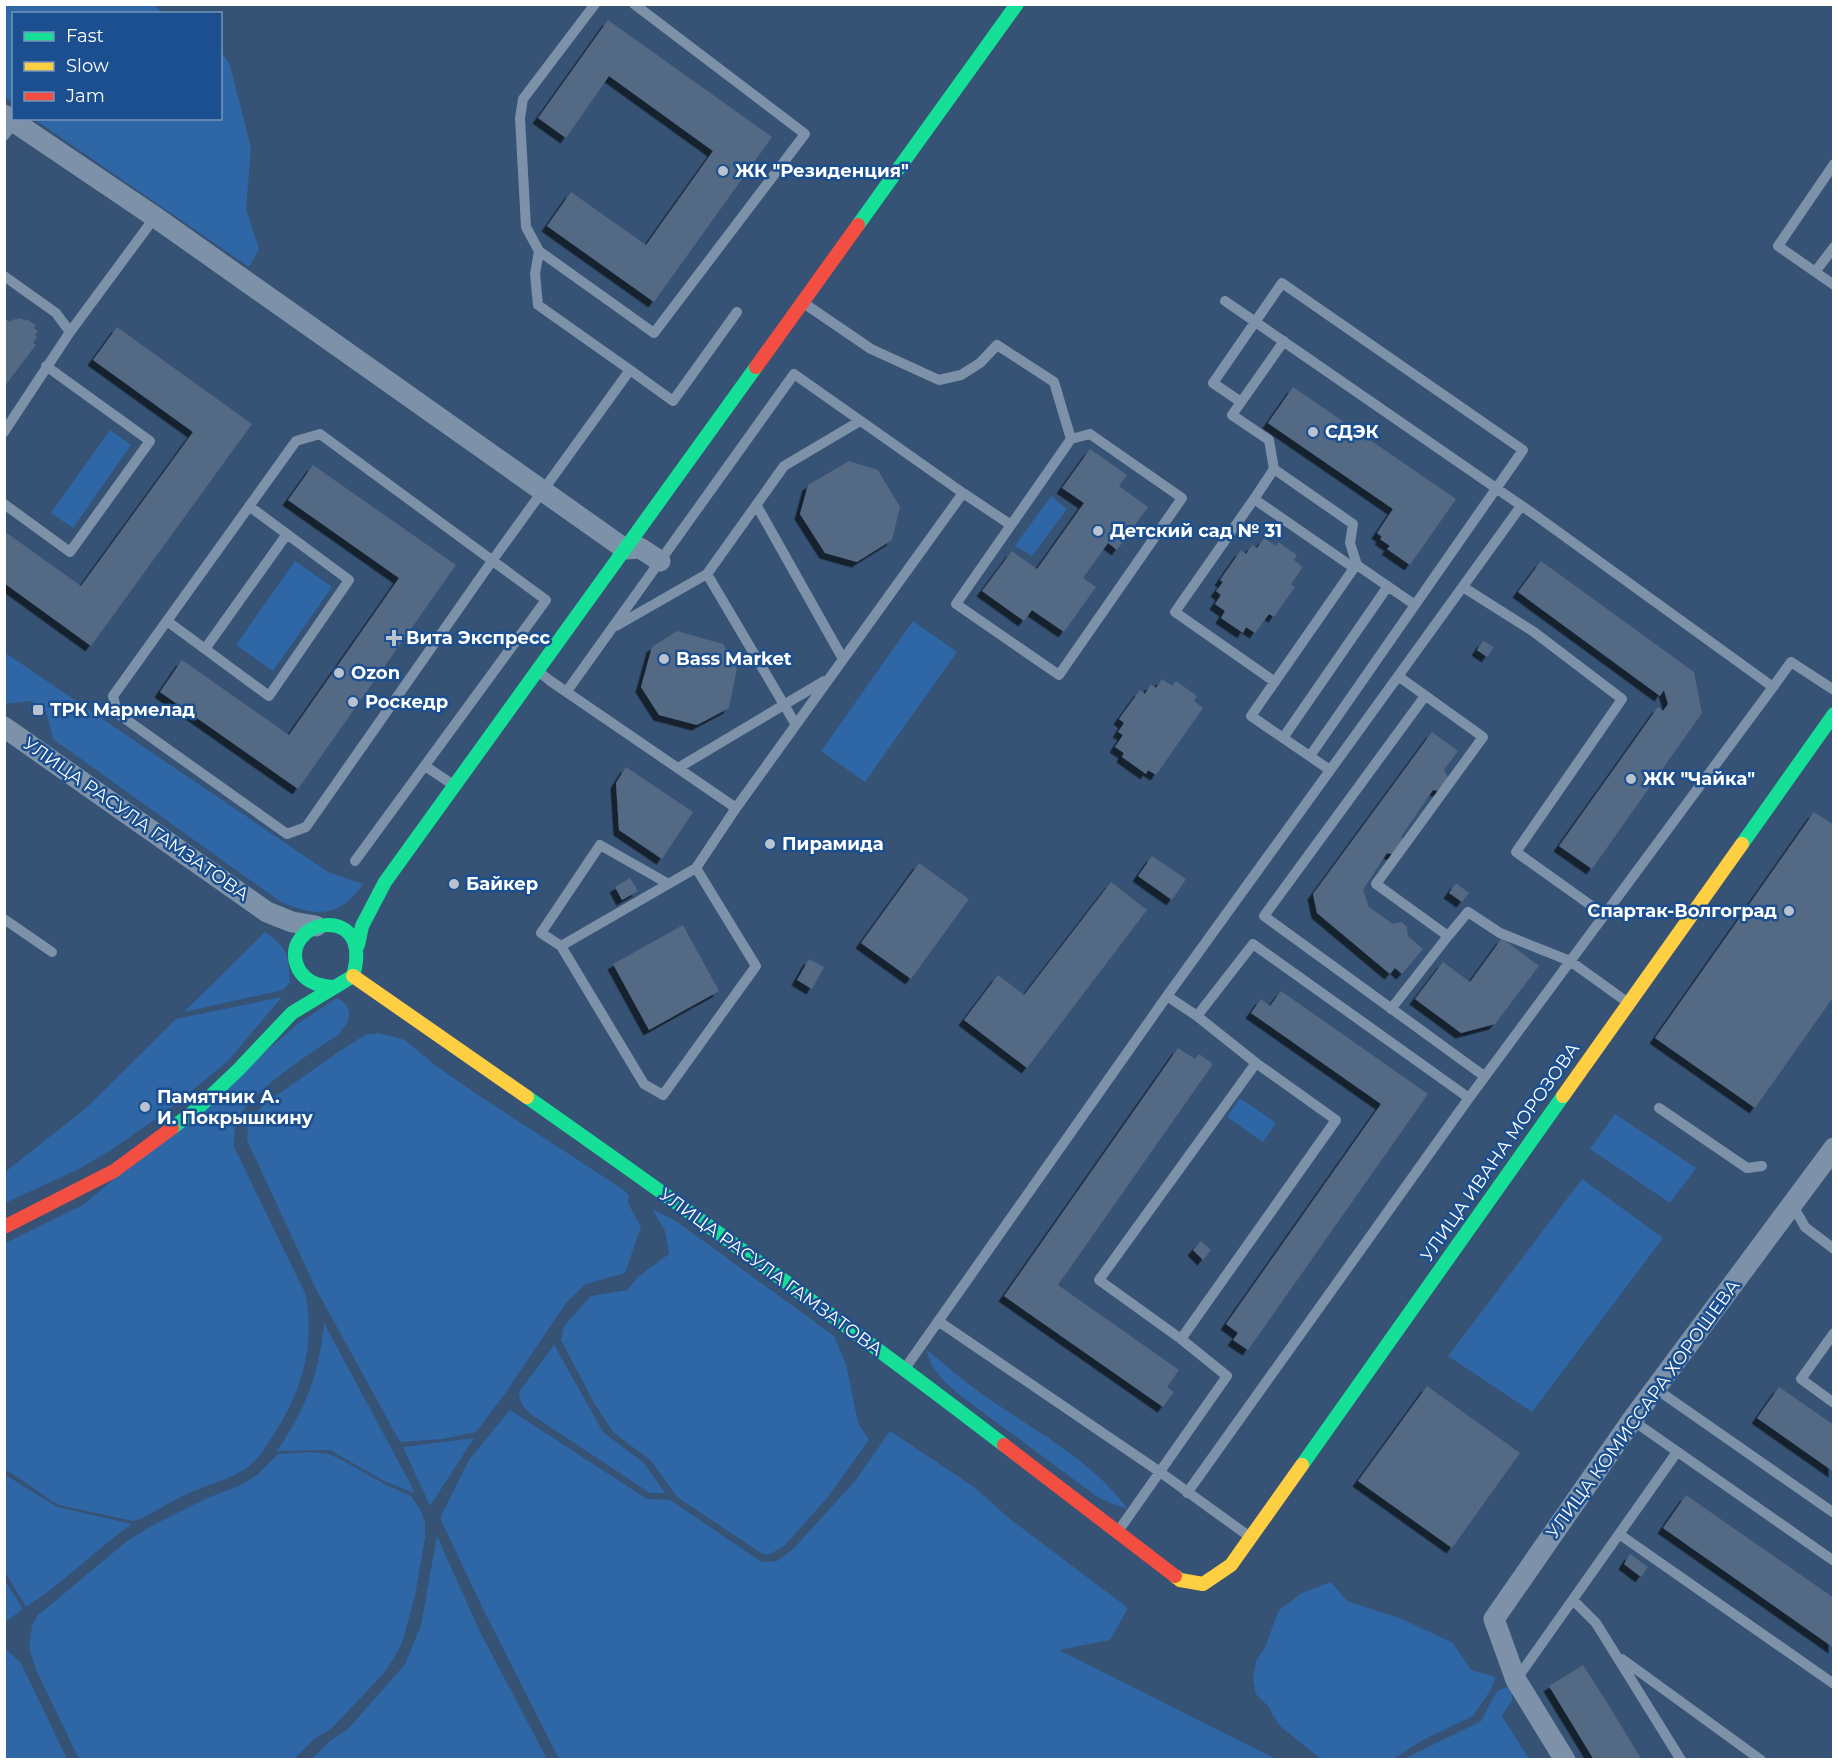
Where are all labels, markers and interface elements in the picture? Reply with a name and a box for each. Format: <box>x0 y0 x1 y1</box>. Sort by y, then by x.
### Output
legend <box>12 12 222 120</box>
text: Fast <box>66 25 104 47</box>
text: Slow <box>66 55 109 77</box>
text: Jam <box>65 85 105 107</box>
place label: ЖК "Резиденция" <box>735 160 909 182</box>
marker: ЖК "Резиденция" <box>716 164 730 178</box>
place label: СДЭК <box>1325 421 1380 443</box>
marker: СДЭК <box>1306 425 1320 439</box>
place label: Детский сад № 31 <box>1110 520 1282 542</box>
marker: Детский сад № 31 <box>1091 524 1105 538</box>
place label: Вита Экспресс <box>406 627 551 649</box>
marker: Вита Экспресс <box>387 631 401 645</box>
place label: Bass Market <box>676 648 792 670</box>
marker: Bass Market <box>657 652 671 666</box>
place label: Ozon <box>351 662 400 684</box>
marker: Ozon <box>332 666 346 680</box>
place label: Роскедр <box>365 691 448 713</box>
marker: Роскедр <box>346 695 360 709</box>
place label: ТРК Мармелад <box>50 699 195 721</box>
marker: ТРК Мармелад <box>31 703 45 717</box>
street label: УЛИЦА РАСУЛА ГАМЗАТОВА <box>19 732 254 906</box>
place label: ЖК "Чайка" <box>1643 768 1755 790</box>
marker: ЖК "Чайка" <box>1624 772 1638 786</box>
place label: Пирамида <box>782 833 884 855</box>
marker: Пирамида <box>763 837 777 851</box>
place label: Байкер <box>466 873 538 895</box>
marker: Байкер <box>447 877 461 891</box>
place label: Спартак-Волгоград <box>1587 900 1777 922</box>
marker: Спартак-Волгоград <box>1782 904 1796 918</box>
street label: УЛИЦА ИВАНА МОРОЗОВА <box>1416 1038 1584 1266</box>
place label: Памятник А. И. Покрышкину <box>157 1086 314 1129</box>
marker: Памятник А. И. Покрышкину <box>138 1100 152 1114</box>
street label: УЛИЦА РАСУЛА ГАМЗАТОВА <box>655 1184 887 1361</box>
street label: УЛИЦА КОМИССАРА ХОРОШЕВА <box>1542 1275 1745 1543</box>

